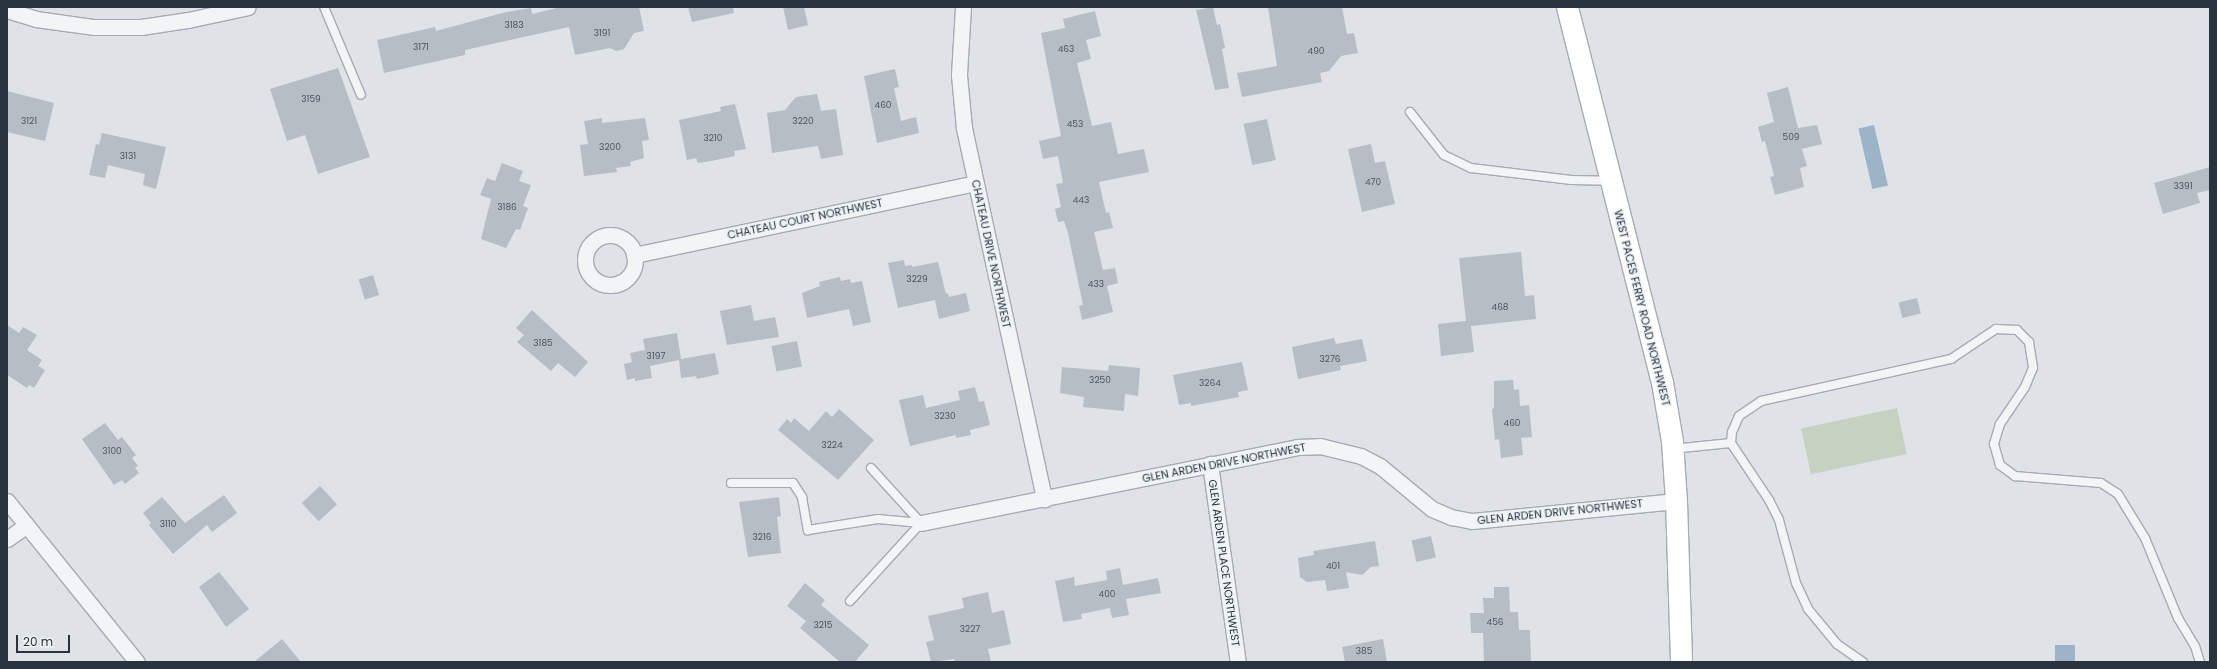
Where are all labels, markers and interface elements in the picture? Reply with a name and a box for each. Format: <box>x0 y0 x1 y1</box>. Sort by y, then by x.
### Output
house number: 3183 <box>504 20 524 30</box>
house number: 3191 <box>594 28 610 38</box>
house number: 3171 <box>413 42 429 52</box>
house number: 463 <box>1058 44 1074 54</box>
house number: 490 <box>1308 46 1324 56</box>
house number: 3159 <box>301 94 321 104</box>
house number: 460 <box>874 100 892 110</box>
house number: 3121 <box>21 116 37 126</box>
house number: 3220 <box>792 116 814 126</box>
house number: 453 <box>1067 119 1083 129</box>
house number: 509 <box>1783 132 1799 142</box>
house number: 3210 <box>703 133 723 143</box>
house number: 3200 <box>599 142 621 152</box>
house number: 3131 <box>120 151 136 161</box>
house number: 470 <box>1365 177 1381 187</box>
street label: CHATEAU DRIVE NORTHWEST <box>969 179 1013 329</box>
house number: 3391 <box>2173 181 2193 191</box>
house number: 443 <box>1073 195 1089 205</box>
street label: CHATEAU COURT NORTHWEST <box>726 196 884 242</box>
house number: 3186 <box>497 202 517 212</box>
street label: WEST PACES FERRY ROAD NORTHWEST <box>1611 208 1673 408</box>
house number: 3229 <box>906 274 928 284</box>
house number: 433 <box>1088 279 1104 289</box>
house number: 468 <box>1491 302 1509 312</box>
house number: 3185 <box>533 338 553 348</box>
house number: 3197 <box>647 351 665 361</box>
house number: 3276 <box>1319 354 1341 364</box>
house number: 3250 <box>1089 375 1111 385</box>
house number: 3264 <box>1199 378 1221 388</box>
house number: 3230 <box>934 411 956 421</box>
house number: 460 <box>1503 418 1521 428</box>
house number: 3224 <box>821 440 843 450</box>
street label: GLEN ARDEN DRIVE NORTHWEST <box>1141 441 1307 485</box>
house number: 3100 <box>102 446 122 456</box>
street label: GLEN ARDEN PLACE NORTHWEST <box>1206 478 1242 648</box>
street label: GLEN ARDEN DRIVE NORTHWEST <box>1477 497 1643 527</box>
house number: 3110 <box>160 519 176 529</box>
house number: 3216 <box>752 532 772 542</box>
house number: 401 <box>1326 561 1340 571</box>
house number: 400 <box>1099 589 1115 599</box>
house number: 456 <box>1486 617 1504 627</box>
house number: 3215 <box>813 620 833 630</box>
house number: 3227 <box>960 624 980 634</box>
scale bar <box>18 627 72 653</box>
text: 20 m <box>23 633 53 650</box>
house number: 385 <box>1356 646 1372 656</box>

